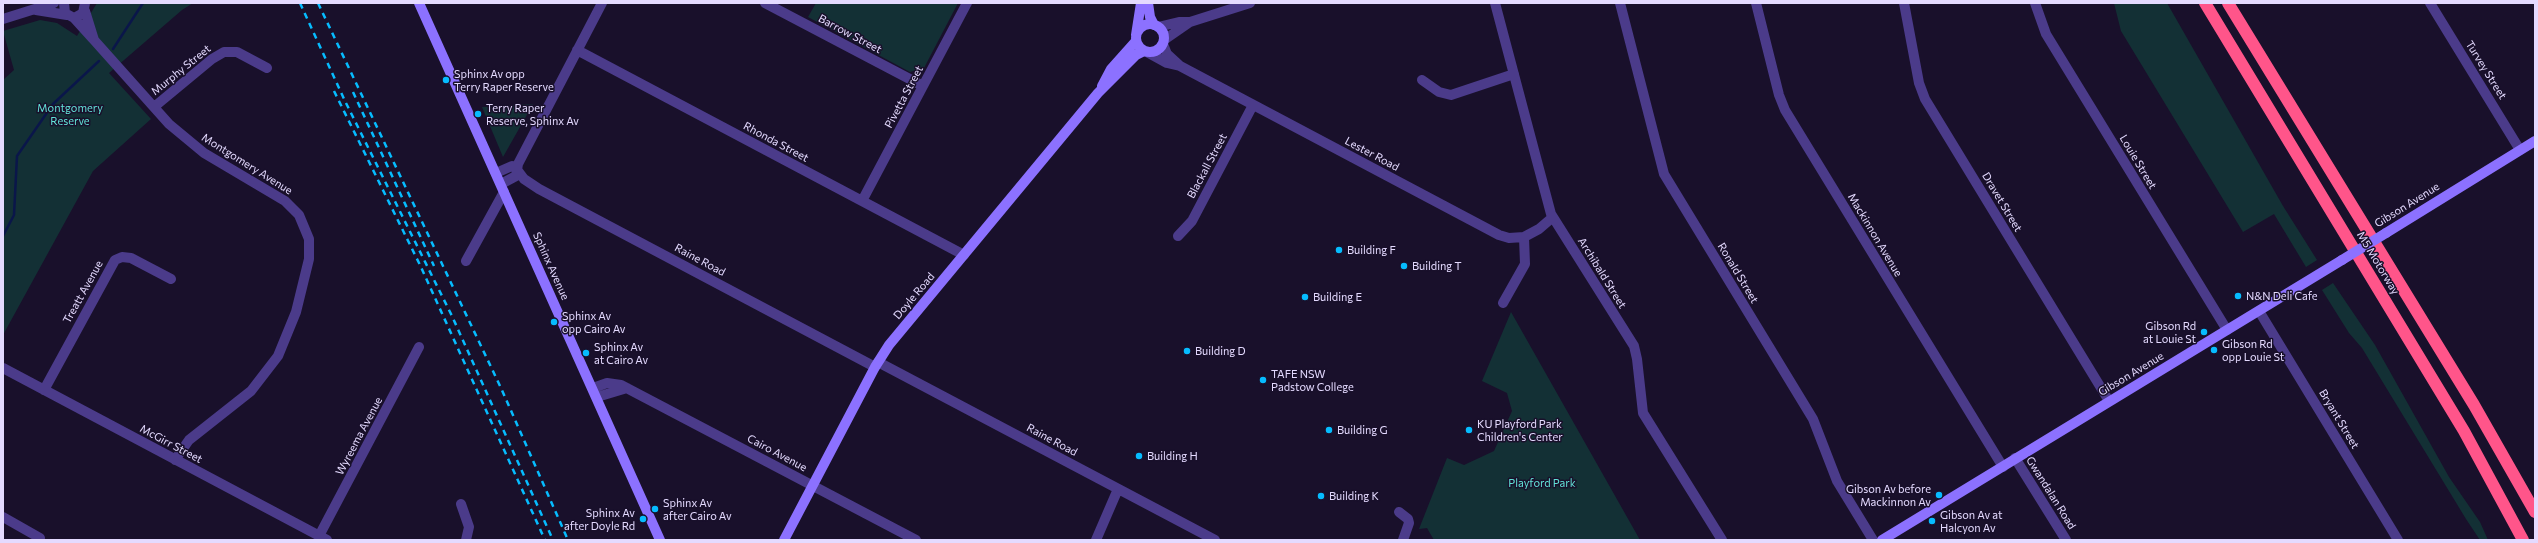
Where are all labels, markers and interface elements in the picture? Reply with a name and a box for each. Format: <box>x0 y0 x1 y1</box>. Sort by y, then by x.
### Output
street label: Barrow Street <box>816 12 884 56</box>
street label: Turvey Street <box>2463 38 2509 102</box>
street label: Murphy Street <box>149 42 213 98</box>
street label: Pivetta Street <box>882 63 926 131</box>
place label: Sphinx Av opp Terry Raper Reserve <box>454 67 554 93</box>
marker: Sphinx Av opp Terry Raper Reserve <box>441 75 451 85</box>
park label: Montgomery Reserve <box>37 101 103 127</box>
place label: Terry Raper Reserve, Sphinx Av <box>486 101 579 127</box>
marker: Terry Raper Reserve, Sphinx Av <box>473 109 483 119</box>
street label: Rhonda Street <box>741 119 811 165</box>
street label: Montgomery Avenue <box>199 131 295 197</box>
street label: Blackall Street <box>1184 131 1230 201</box>
street label: Louie Street <box>2117 133 2159 191</box>
street label: Lester Road <box>1343 134 1401 174</box>
street label: Dravet Street <box>1979 170 2025 234</box>
street label: Gibson Avenue <box>2372 180 2442 230</box>
street label: Mackinnon Avenue <box>1845 191 1905 279</box>
street label: M5 Motorway <box>2354 229 2402 297</box>
street label: Sphinx Avenue <box>530 230 572 302</box>
street label: Archibald Street <box>1575 235 1629 311</box>
street label: Ronald Street <box>1715 240 1761 306</box>
street label: Raine Road <box>672 241 728 279</box>
place label: Building F <box>1347 243 1396 257</box>
marker: Building F <box>1334 245 1344 255</box>
street label: Treatt Avenue <box>60 258 106 326</box>
place label: Building T <box>1412 259 1461 273</box>
marker: Building T <box>1399 261 1409 271</box>
street label: Doyle Road <box>891 270 937 322</box>
place label: N&N Deli Cafe <box>2246 289 2318 303</box>
place label: Building E <box>1313 290 1362 304</box>
marker: N&N Deli Cafe <box>2233 291 2243 301</box>
marker: Building E <box>1300 292 1310 302</box>
place label: Sphinx Av opp Cairo Av <box>562 309 626 335</box>
marker: Sphinx Av opp Cairo Av <box>549 317 559 327</box>
place label: Gibson Rd at Louie St <box>2143 319 2196 345</box>
marker: Gibson Rd at Louie St <box>2199 327 2209 337</box>
place label: Gibson Rd opp Louie St <box>2222 337 2284 363</box>
place label: Sphinx Av at Cairo Av <box>594 340 648 366</box>
place label: Building D <box>1195 344 1246 358</box>
marker: Gibson Rd opp Louie St <box>2209 345 2219 355</box>
marker: Building D <box>1182 346 1192 356</box>
marker: Sphinx Av at Cairo Av <box>581 348 591 358</box>
street label: Gibson Avenue <box>2096 349 2166 399</box>
place label: TAFE NSW Padstow College <box>1271 367 1354 393</box>
marker: TAFE NSW Padstow College <box>1258 375 1268 385</box>
street label: Bryant Street <box>2316 387 2362 451</box>
street label: Wyreema Avenue <box>333 395 385 477</box>
place label: KU Playford Park Children's Center <box>1477 417 1563 443</box>
street label: Raine Road <box>1024 421 1080 459</box>
street label: McGirr Street <box>138 422 204 466</box>
place label: Building G <box>1337 423 1387 437</box>
marker: Building G <box>1324 425 1334 435</box>
marker: KU Playford Park Children's Center <box>1464 425 1474 435</box>
street label: Cairo Avenue <box>745 432 809 474</box>
place label: Building H <box>1147 449 1198 463</box>
marker: Building H <box>1134 451 1144 461</box>
street label: Gwandalan Road <box>2023 454 2079 532</box>
park label: Playford Park <box>1508 476 1576 490</box>
place label: Gibson Av before Mackinnon Av <box>1846 482 1931 508</box>
place label: Building K <box>1329 489 1379 503</box>
marker: Gibson Av before Mackinnon Av <box>1934 490 1944 500</box>
marker: Building K <box>1316 491 1326 501</box>
place label: Sphinx Av after Cairo Av <box>663 496 732 522</box>
marker: Sphinx Av after Cairo Av <box>650 504 660 514</box>
place label: Sphinx Av after Doyle Rd <box>564 506 635 532</box>
place label: Gibson Av at Halcyon Av <box>1940 508 2002 534</box>
marker: Sphinx Av after Doyle Rd <box>638 514 648 524</box>
marker: Gibson Av at Halcyon Av <box>1927 516 1937 526</box>

